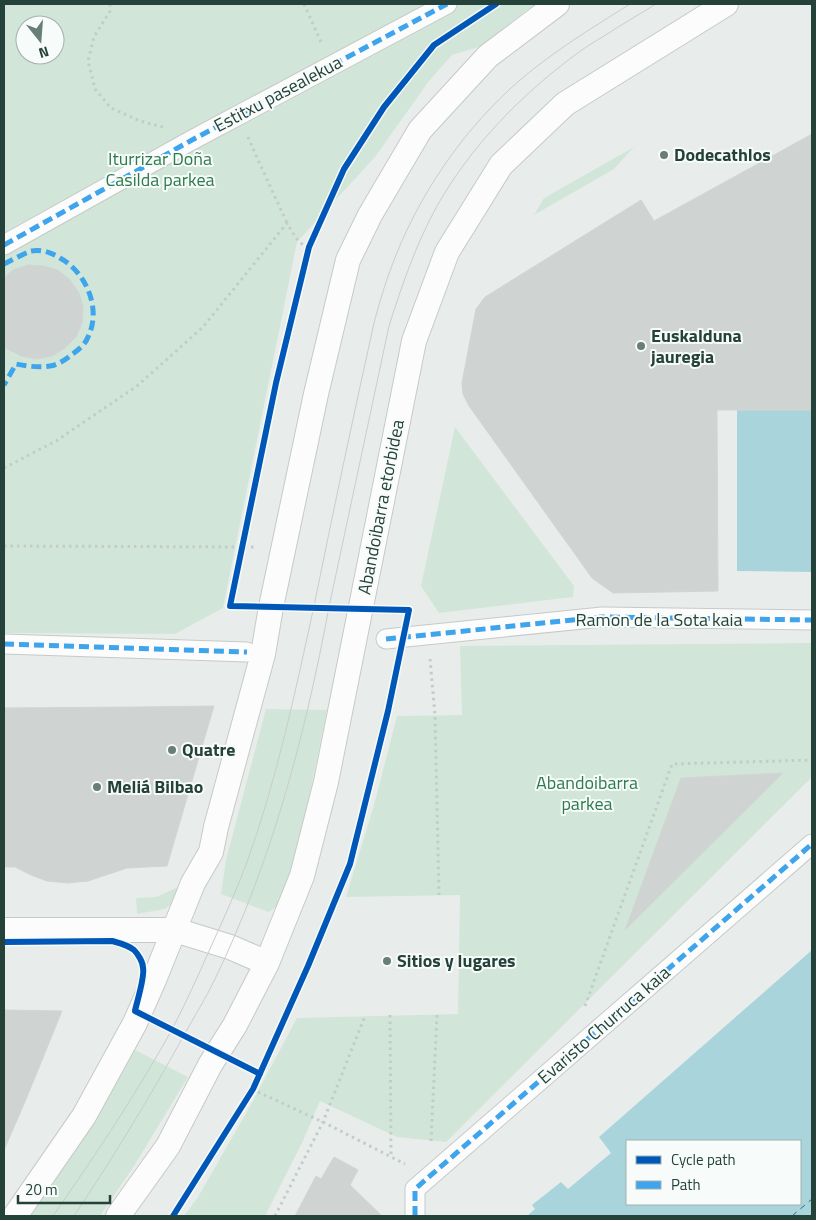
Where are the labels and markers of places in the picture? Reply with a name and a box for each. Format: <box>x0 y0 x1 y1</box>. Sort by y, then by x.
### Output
place label: Dodecathlos <box>674 141 771 168</box>
marker: Dodecathlos <box>658 149 670 161</box>
place label: Euskalduna jauregia <box>650 322 742 370</box>
marker: Euskalduna jauregia <box>635 340 647 352</box>
place label: Quatre <box>182 736 235 763</box>
marker: Quatre <box>166 744 178 756</box>
place label: Meliá Bilbao <box>107 773 203 800</box>
marker: Meliá Bilbao <box>91 781 103 793</box>
place label: Sitios y lugares <box>397 947 516 974</box>
marker: Sitios y lugares <box>381 955 393 967</box>

